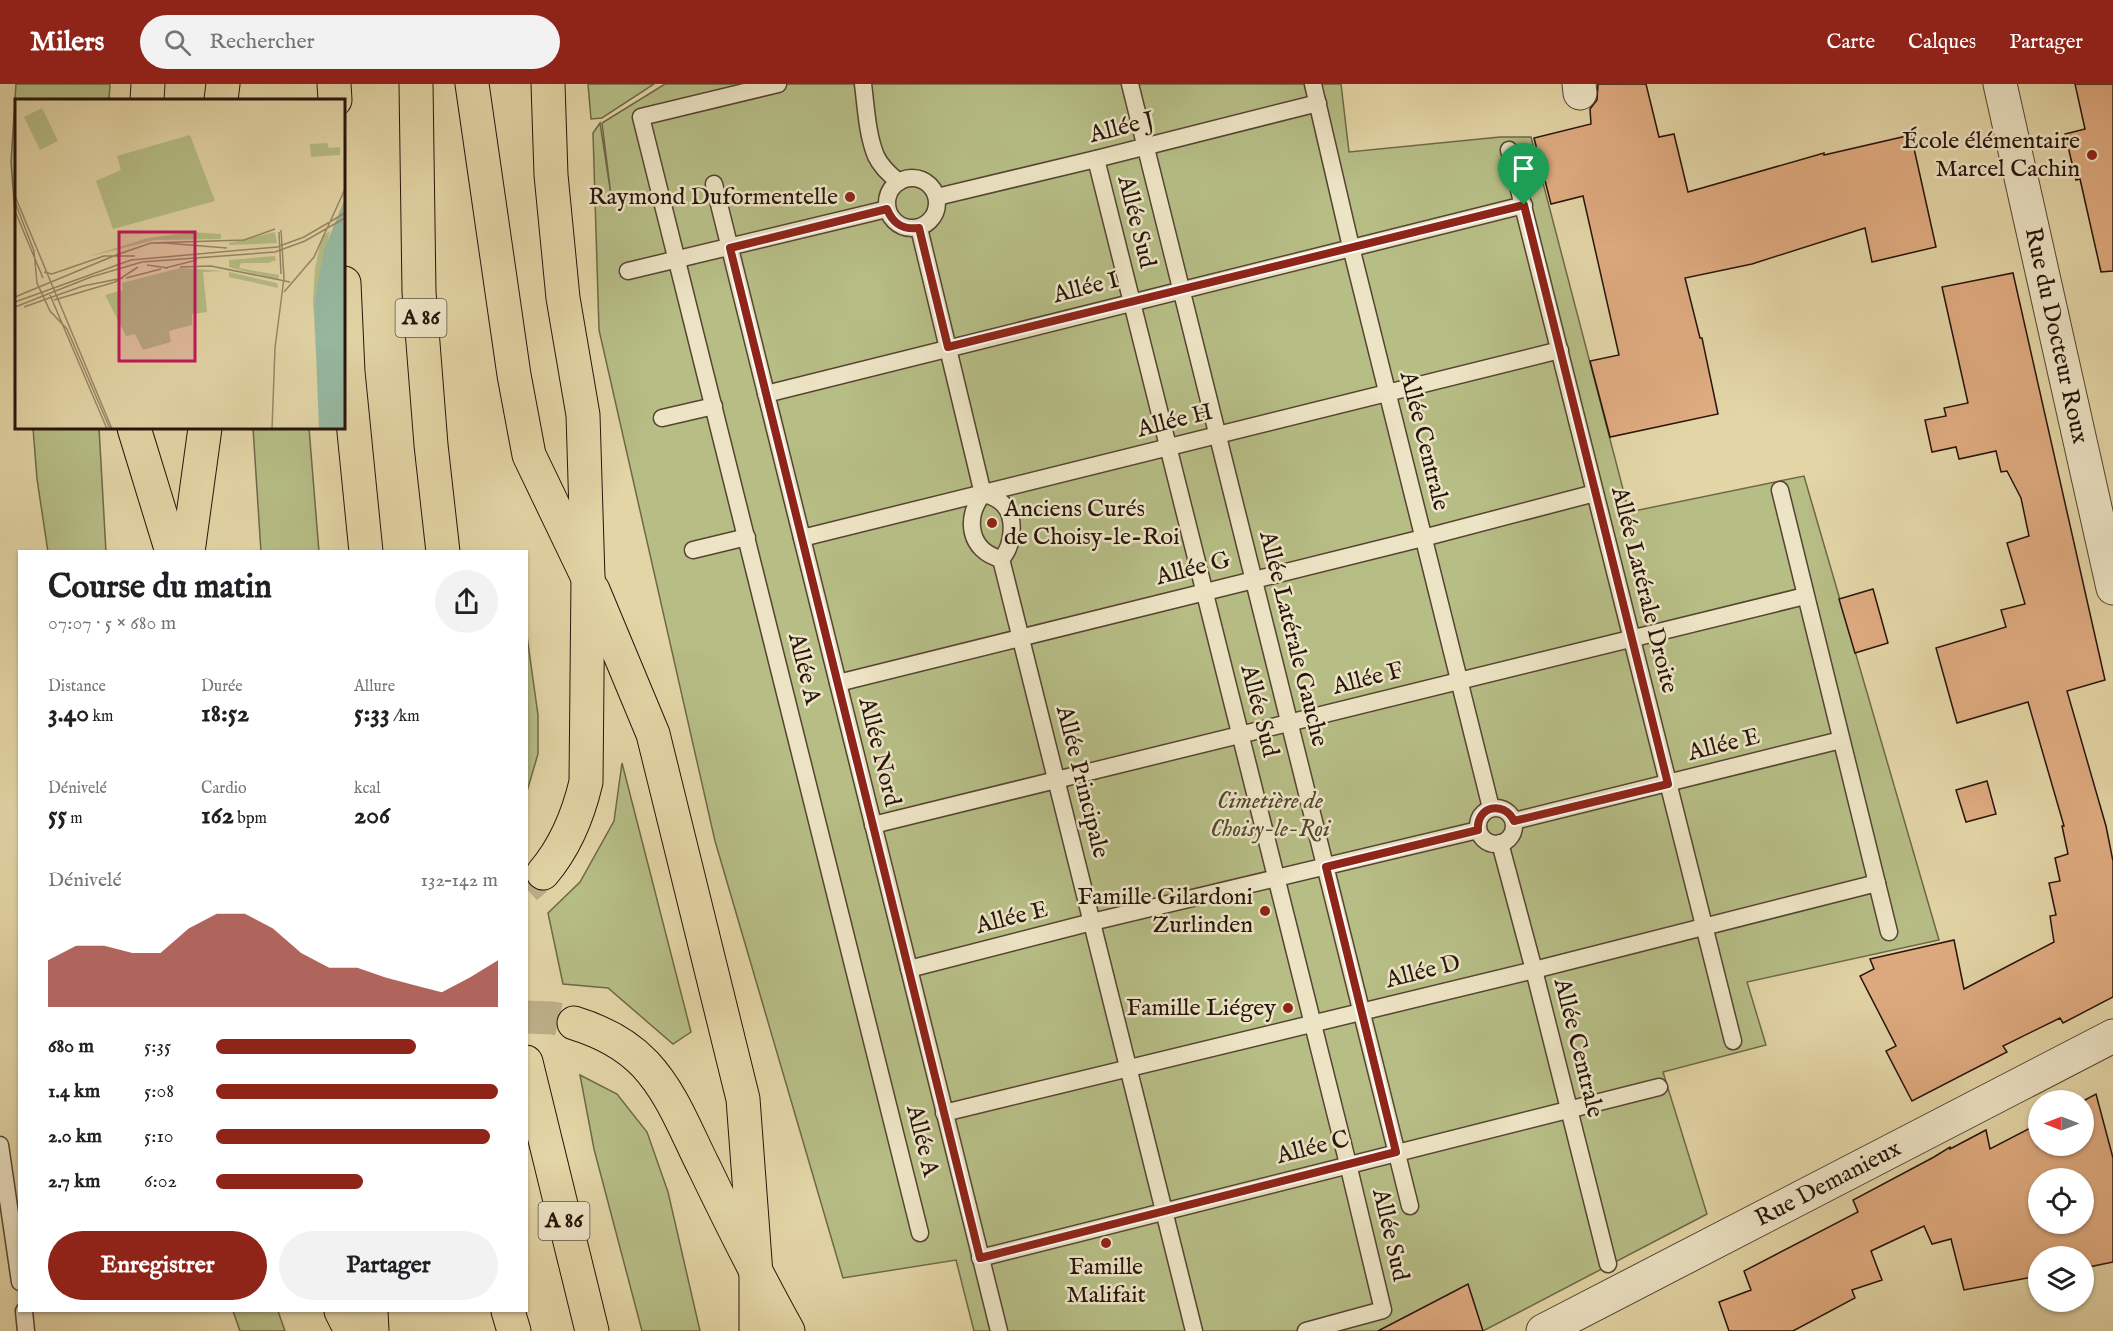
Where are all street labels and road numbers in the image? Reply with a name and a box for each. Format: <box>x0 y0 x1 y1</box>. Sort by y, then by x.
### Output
street label: Allée J <box>1085 105 1158 151</box>
street label: Allée Sud <box>1109 172 1162 272</box>
street label: Rue du Docteur Roux <box>2017 225 2096 447</box>
street label: Allée I <box>1049 265 1122 311</box>
road number: A 86 <box>396 299 446 337</box>
street label: Allée Centrale <box>1392 367 1456 514</box>
street label: Allée H <box>1133 397 1216 446</box>
street label: Allée Latérale Droite <box>1603 483 1685 696</box>
street label: Allée Latérale Gauche <box>1251 527 1335 750</box>
street label: Allée G <box>1152 545 1233 593</box>
street label: Allée A <box>780 629 828 709</box>
street label: Allée F <box>1328 655 1407 703</box>
street label: Allée Sud <box>1232 661 1285 761</box>
street label: Allée Nord <box>850 693 908 810</box>
street label: Allée Principale <box>1048 702 1116 861</box>
street label: Allée E <box>1684 721 1763 769</box>
street label: Allée E <box>972 894 1051 942</box>
street label: Allée D <box>1382 948 1464 996</box>
street label: Allée Centrale <box>1546 974 1610 1121</box>
street label: Allée A <box>898 1101 946 1181</box>
street label: Allée C <box>1273 1124 1352 1172</box>
street label: Rue Demanieux <box>1750 1133 1907 1234</box>
street label: Allée Sud <box>1364 1185 1416 1285</box>
road number: A 86 <box>538 1202 590 1240</box>

